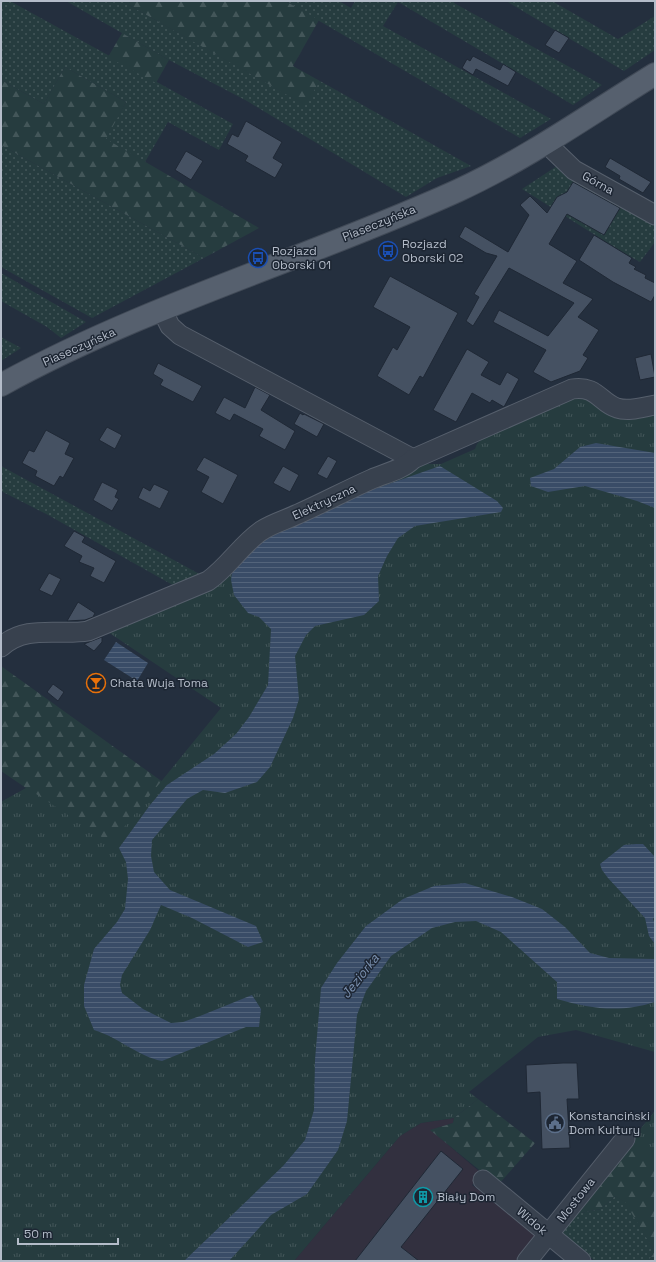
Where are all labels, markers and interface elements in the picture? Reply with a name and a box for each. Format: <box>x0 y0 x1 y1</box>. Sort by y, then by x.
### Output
street label: Górna <box>579 168 617 198</box>
street label: Piaseczyńska <box>340 201 418 245</box>
place label: Rozjazd Oborski 02 <box>402 236 463 266</box>
bus stop icon: Rozjazd Oborski 02 <box>377 240 399 262</box>
place label: Rozjazd Oborski 01 <box>272 243 331 273</box>
bus stop icon: Rozjazd Oborski 01 <box>247 247 269 269</box>
street label: Piaseczyńska <box>40 324 118 370</box>
street label: Elektryczna <box>290 480 358 524</box>
bar icon: Chata Wuja Toma <box>85 672 107 694</box>
place label: Chata Wuja Toma <box>110 675 208 691</box>
water label: Jeziorka <box>337 950 383 1002</box>
place label: Konstanciński Dom Kultury <box>569 1108 650 1138</box>
public building icon: Konstanciński Dom Kultury <box>544 1112 566 1134</box>
street label: Mostowa <box>553 1174 599 1226</box>
building icon: Biały Dom <box>412 1186 434 1208</box>
place label: Biały Dom <box>437 1189 495 1205</box>
street label: Widok <box>513 1204 551 1239</box>
scale bar <box>18 1220 118 1246</box>
text: 50 m <box>24 1226 52 1242</box>

